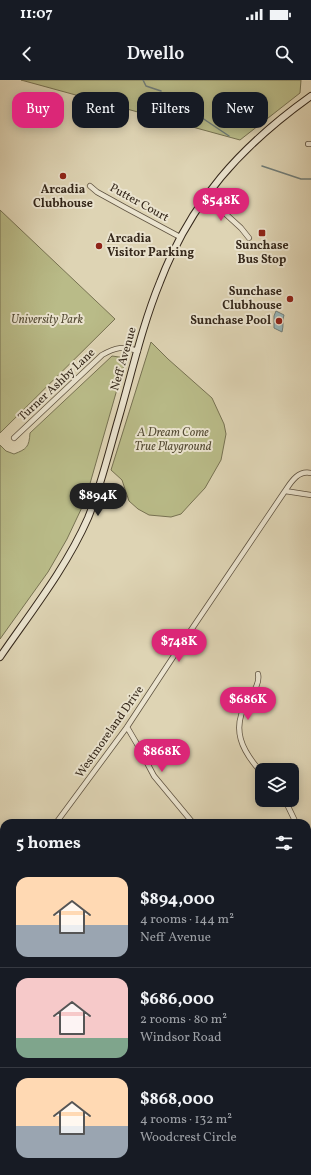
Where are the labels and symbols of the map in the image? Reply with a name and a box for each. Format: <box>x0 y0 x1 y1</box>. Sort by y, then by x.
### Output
marker: Arcadia Clubhouse <box>58 171 68 181</box>
street label: Putter Court <box>107 180 171 226</box>
place label: Arcadia Clubhouse <box>33 182 93 212</box>
pin: $548K <box>193 188 249 222</box>
marker: Sunchase Bus Stop <box>257 228 267 238</box>
place label: Arcadia Visitor Parking <box>107 231 194 261</box>
place label: Sunchase Bus Stop <box>235 238 289 268</box>
marker: Arcadia Visitor Parking <box>94 241 104 251</box>
place label: Sunchase Clubhouse <box>222 284 282 314</box>
marker: Sunchase Clubhouse <box>285 294 295 304</box>
park label: University Park <box>11 312 83 328</box>
place label: Sunchase Pool <box>190 313 271 329</box>
marker: Sunchase Pool <box>274 316 284 326</box>
street label: Neff Avenue <box>107 325 141 393</box>
street label: Turner Ashby Lane <box>15 345 99 425</box>
park label: A Dream Come True Playground <box>134 425 212 455</box>
pin: $894K <box>70 483 126 517</box>
pin: $748K <box>151 629 207 663</box>
street label: Westmoreland Drive <box>72 683 148 781</box>
pin: $686K <box>220 687 276 721</box>
pin: $868K <box>134 739 190 773</box>

